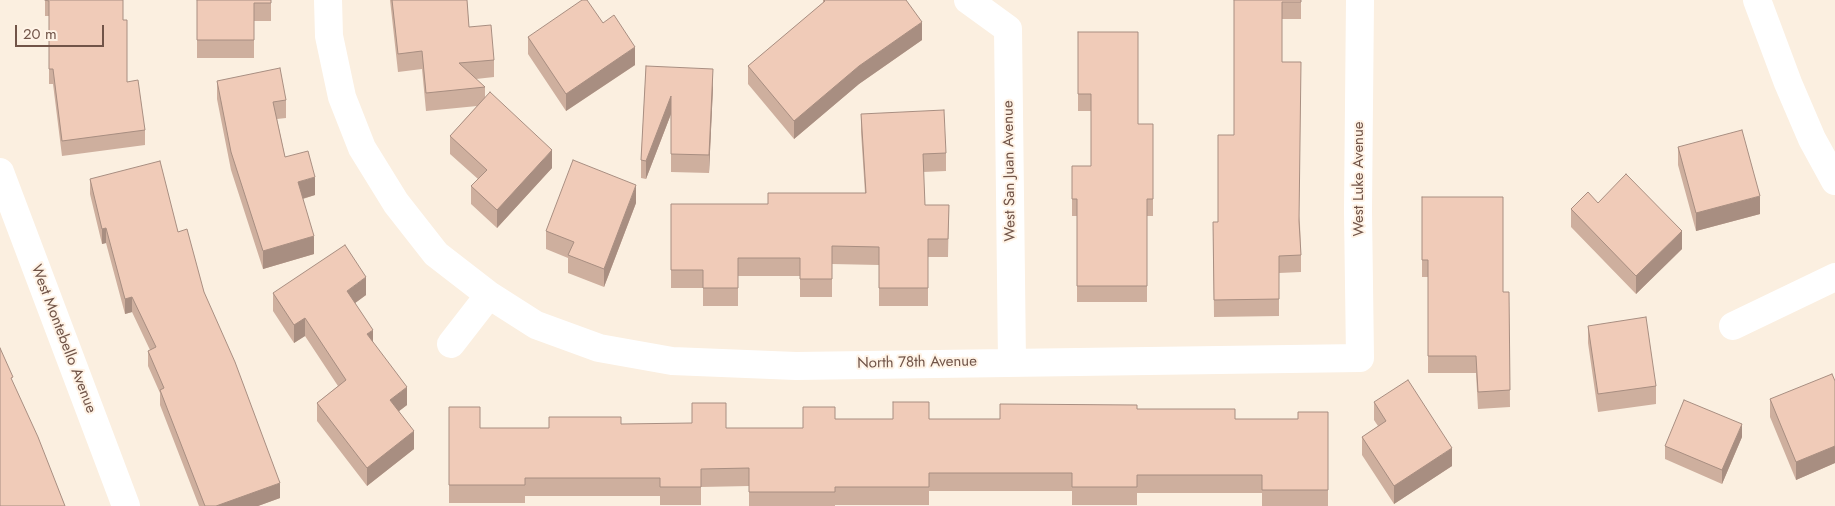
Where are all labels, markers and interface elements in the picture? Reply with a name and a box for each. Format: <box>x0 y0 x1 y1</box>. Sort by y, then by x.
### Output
scale bar <box>18 15 106 47</box>
text: 20 m <box>23 23 57 45</box>
street label: West San Juan Avenue <box>1000 100 1020 242</box>
street label: West Luke Avenue <box>1350 121 1368 237</box>
street label: West Montebello Avenue <box>26 262 100 416</box>
street label: North 78th Avenue <box>857 353 977 373</box>

